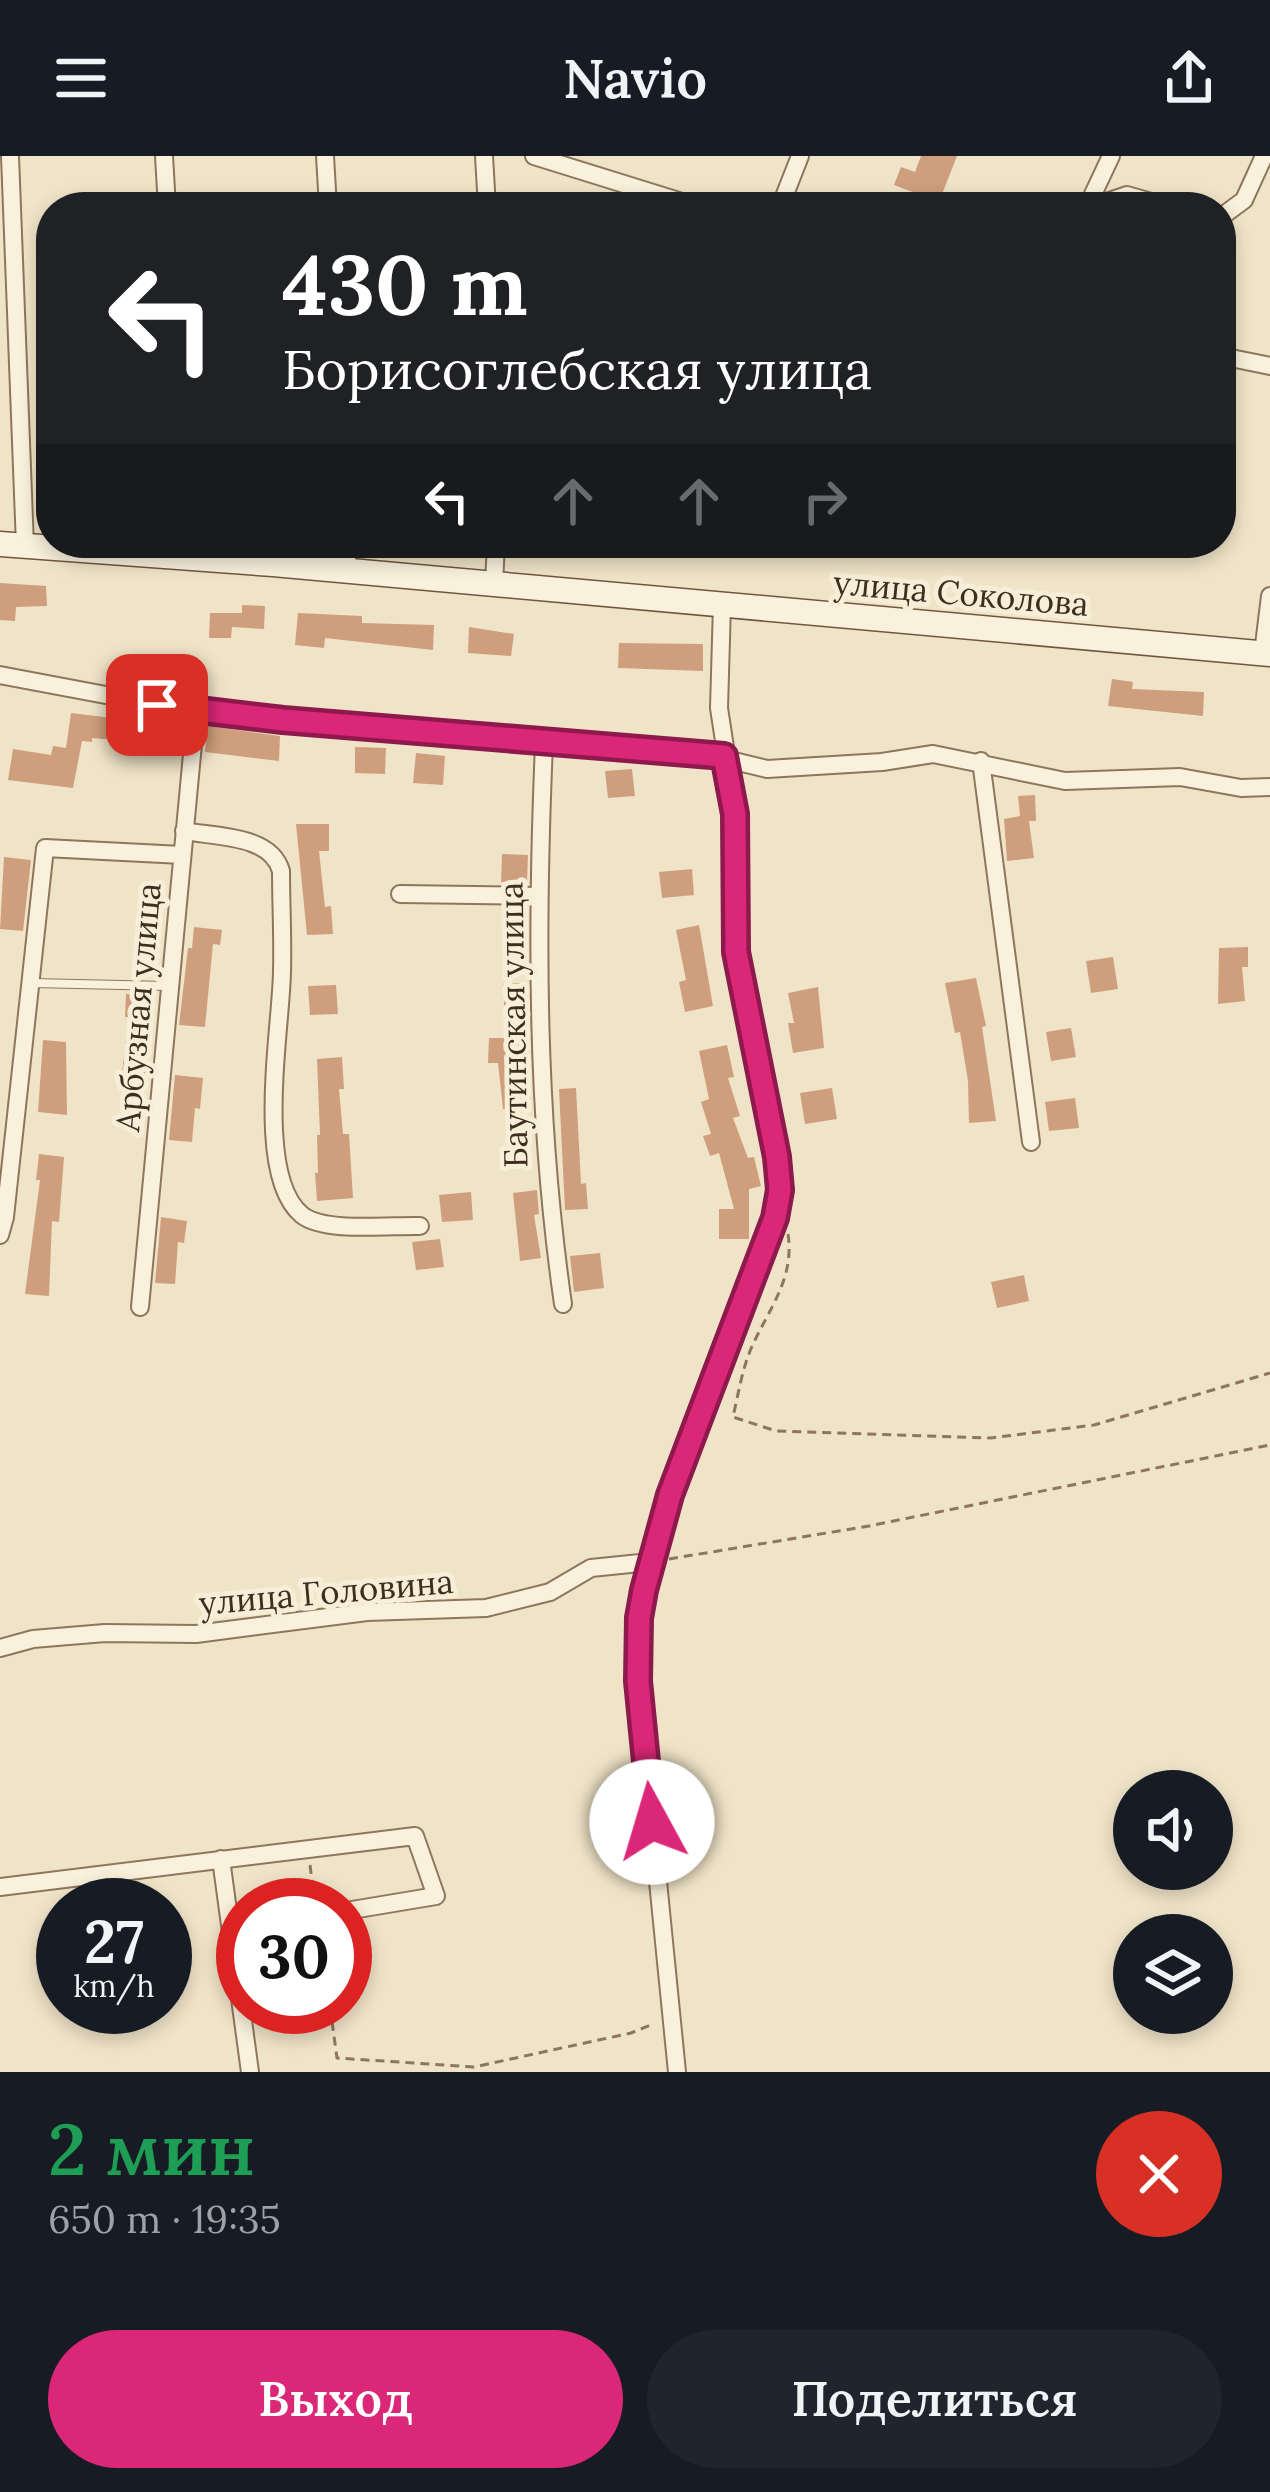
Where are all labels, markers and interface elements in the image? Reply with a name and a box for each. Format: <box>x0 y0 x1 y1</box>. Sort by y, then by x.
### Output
text: Navio <box>563 44 707 113</box>
icon: menu <box>48 45 114 111</box>
icon: share <box>1156 45 1222 111</box>
text: 430 m <box>282 230 528 338</box>
icon: left <box>84 240 240 396</box>
text: Борисоглебская улица <box>282 335 872 404</box>
icon: left <box>414 468 480 534</box>
icon: ahead <box>540 468 606 534</box>
icon: ahead <box>666 468 732 534</box>
icon: right <box>792 468 858 534</box>
street label: улица Соколова <box>832 561 1090 625</box>
pin <box>106 654 208 756</box>
icon: arrive <box>124 672 190 738</box>
street label: Арбузная улица <box>106 881 170 1134</box>
street label: Баутинская улица <box>490 882 536 1168</box>
street label: улица Головина <box>197 1560 455 1624</box>
position arrow <box>589 1759 715 1885</box>
map controls <box>1113 1770 1233 2034</box>
button: sound <box>1113 1770 1233 1890</box>
speed limit sign: 30 <box>216 1878 372 2034</box>
text: 27 <box>84 1903 144 1979</box>
button: layers <box>1113 1914 1233 2034</box>
text: km/h <box>73 1967 155 2005</box>
text: 2 мин <box>48 2103 255 2195</box>
button: close <box>1096 2111 1222 2237</box>
text: 650 m · 19:35 <box>48 2194 281 2244</box>
button: Выход <box>48 2330 623 2468</box>
button: Поделиться <box>647 2330 1222 2468</box>

